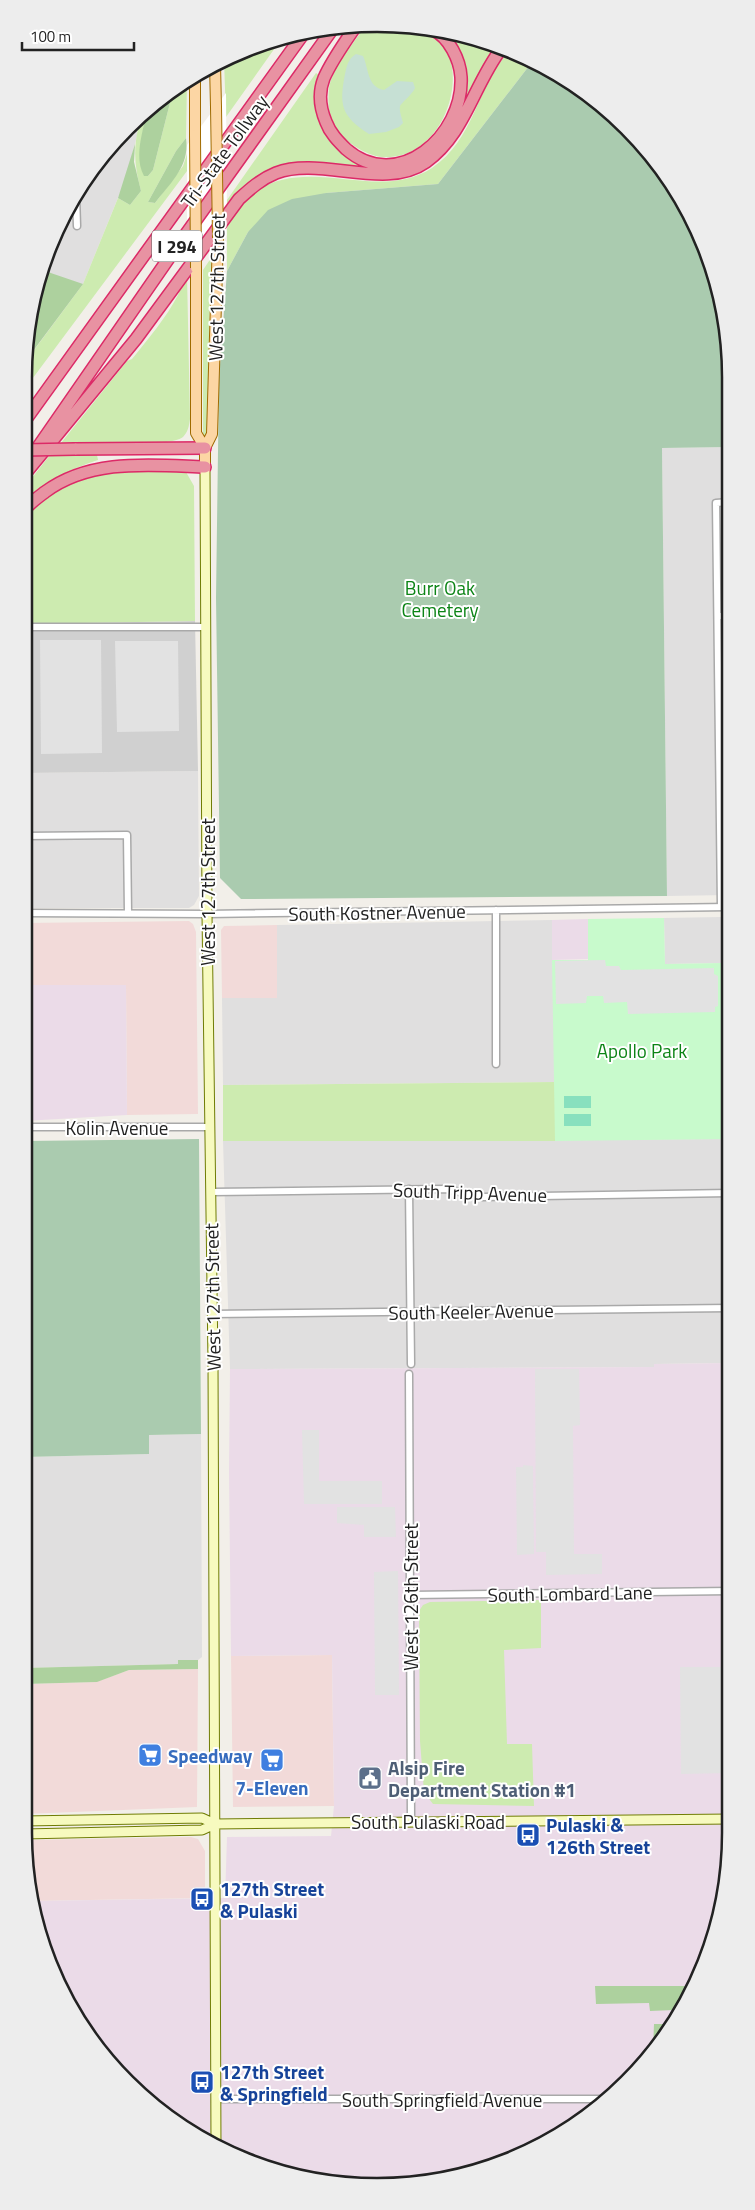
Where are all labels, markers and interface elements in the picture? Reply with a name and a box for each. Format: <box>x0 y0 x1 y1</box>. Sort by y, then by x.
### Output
scale bar <box>22 20 135 52</box>
text: 100 m <box>30 25 71 48</box>
street label: Tri-State Tollway <box>173 88 275 214</box>
street label: West 127th Street <box>200 213 232 361</box>
road number: I 294 <box>152 230 202 262</box>
park label: Burr Oak Cemetery <box>401 573 479 624</box>
street label: West 127th Street <box>193 818 222 966</box>
street label: South Kostner Avenue <box>288 896 466 928</box>
park label: Apollo Park <box>597 1036 687 1065</box>
street label: Kolin Avenue <box>66 1113 168 1142</box>
street label: South Tripp Avenue <box>392 1175 548 1209</box>
street label: West 127th Street <box>196 1223 228 1371</box>
street label: South Keeler Avenue <box>388 1295 554 1327</box>
street label: West 126th Street <box>396 1523 425 1671</box>
street label: South Lombard Lane <box>487 1577 653 1609</box>
place label: Speedway <box>168 1741 253 1770</box>
supermarket icon: Speedway <box>137 1742 163 1768</box>
supermarket icon: 7-Eleven <box>259 1747 285 1773</box>
place label: Alsip Fire Department Station #1 <box>388 1753 576 1804</box>
public building icon: Alsip Fire Department Station #1 <box>357 1765 383 1791</box>
place label: 7-Eleven <box>235 1773 309 1802</box>
street label: South Pulaski Road <box>351 1807 505 1836</box>
place label: Pulaski & 126th Street <box>546 1810 650 1861</box>
bus stop icon: Pulaski & 126th Street <box>515 1822 541 1848</box>
place label: 127th Street & Pulaski <box>220 1874 324 1925</box>
bus stop icon: 127th Street & Pulaski <box>189 1886 215 1912</box>
place label: 127th Street & Springfield <box>220 2057 328 2108</box>
bus stop icon: 127th Street & Springfield <box>189 2069 215 2095</box>
street label: South Springfield Avenue <box>342 2085 542 2114</box>

